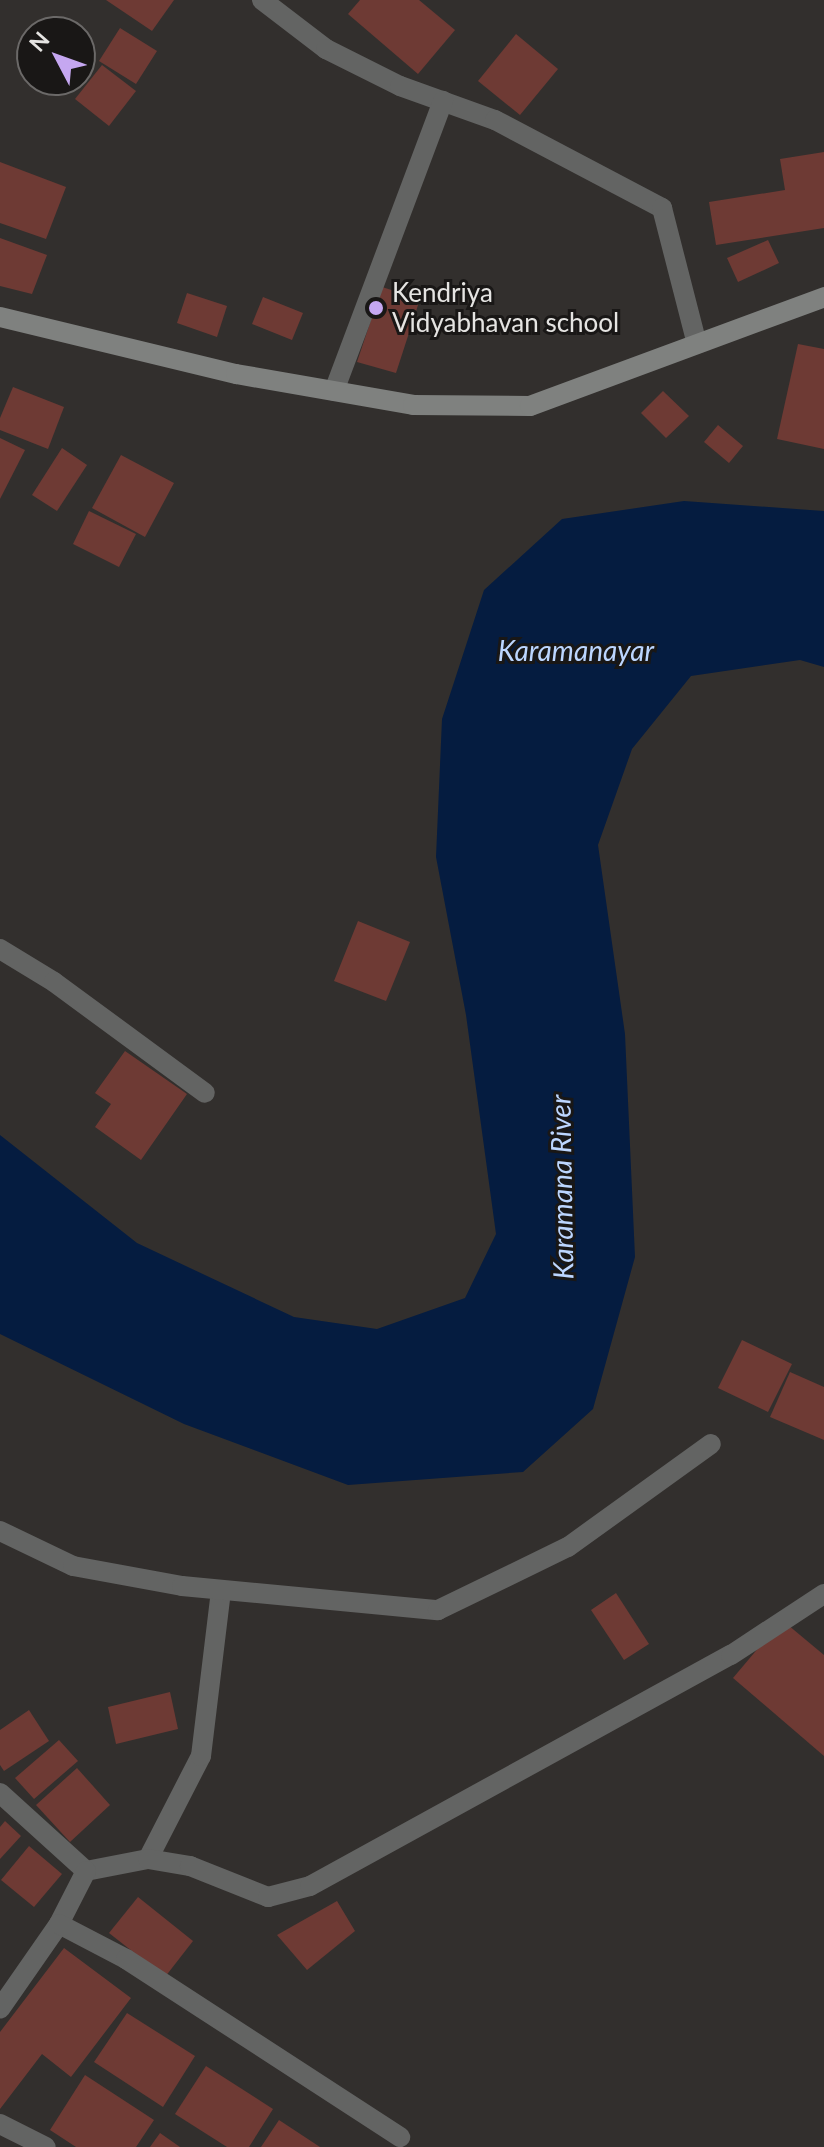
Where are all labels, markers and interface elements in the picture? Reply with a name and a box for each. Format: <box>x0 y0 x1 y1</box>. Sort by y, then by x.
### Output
north arrow <box>16 16 96 96</box>
text: N <box>23 26 55 56</box>
place label: Kendriya Vidyabhavan school <box>392 277 619 338</box>
marker: Kendriya Vidyabhavan school <box>367 299 385 317</box>
water label: Karamanayar <box>498 633 654 667</box>
water label: Karamana River <box>543 1094 579 1280</box>

